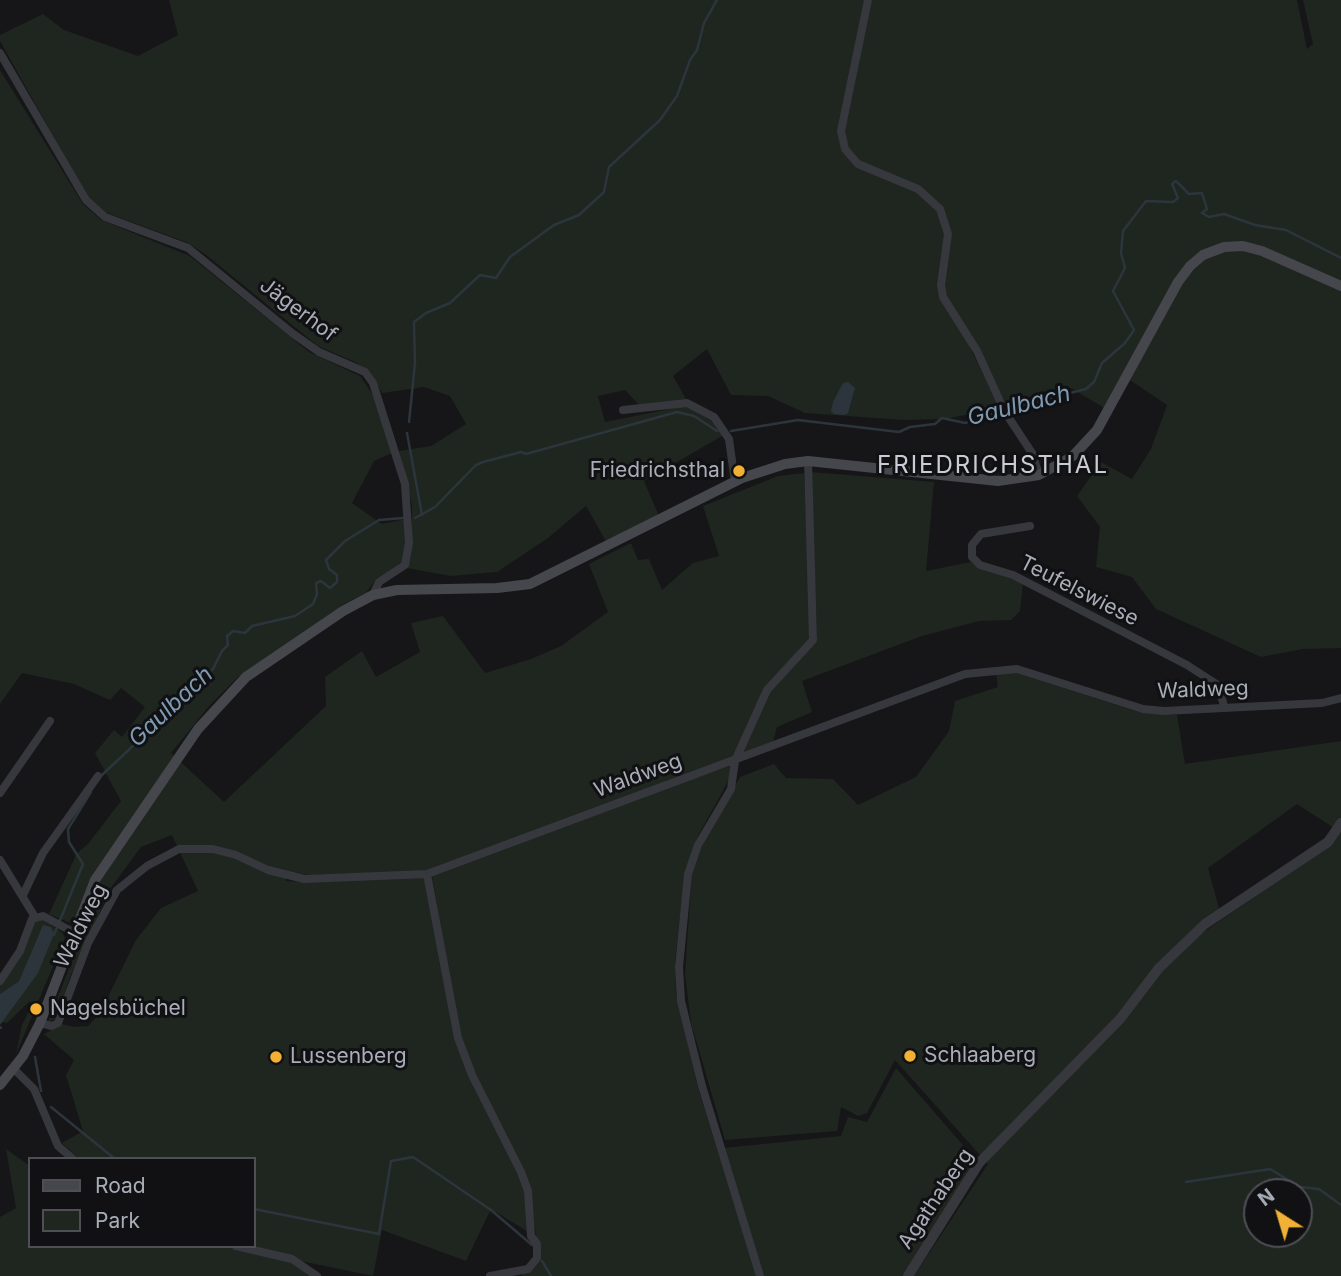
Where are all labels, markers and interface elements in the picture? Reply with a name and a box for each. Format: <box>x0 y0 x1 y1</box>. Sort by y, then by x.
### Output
street label: Jägerhof <box>255 273 341 347</box>
water label: Gaulbach <box>965 380 1073 432</box>
district label: FRIEDRICHSTHAL <box>879 452 1107 480</box>
place label: Friedrichsthal <box>590 458 725 484</box>
marker: Friedrichsthal <box>731 463 747 479</box>
street label: Teufelswiese <box>1015 550 1143 632</box>
water label: Gaulbach <box>123 661 219 753</box>
street label: Waldweg <box>1157 676 1249 704</box>
street label: Waldweg <box>591 749 685 803</box>
street label: Waldweg <box>49 880 113 972</box>
place label: Nagelsbüchel <box>50 996 186 1022</box>
marker: Nagelsbüchel <box>28 1001 44 1017</box>
place label: Schlaaberg <box>924 1043 1036 1069</box>
place label: Lussenberg <box>290 1044 407 1070</box>
marker: Schlaaberg <box>902 1048 918 1064</box>
marker: Lussenberg <box>268 1049 284 1065</box>
street label: Agathaberg <box>893 1144 979 1254</box>
legend <box>28 1157 256 1248</box>
text: Road <box>95 1173 146 1198</box>
north arrow <box>1243 1178 1313 1248</box>
text: N <box>1254 1184 1279 1211</box>
text: Park <box>95 1208 140 1233</box>

